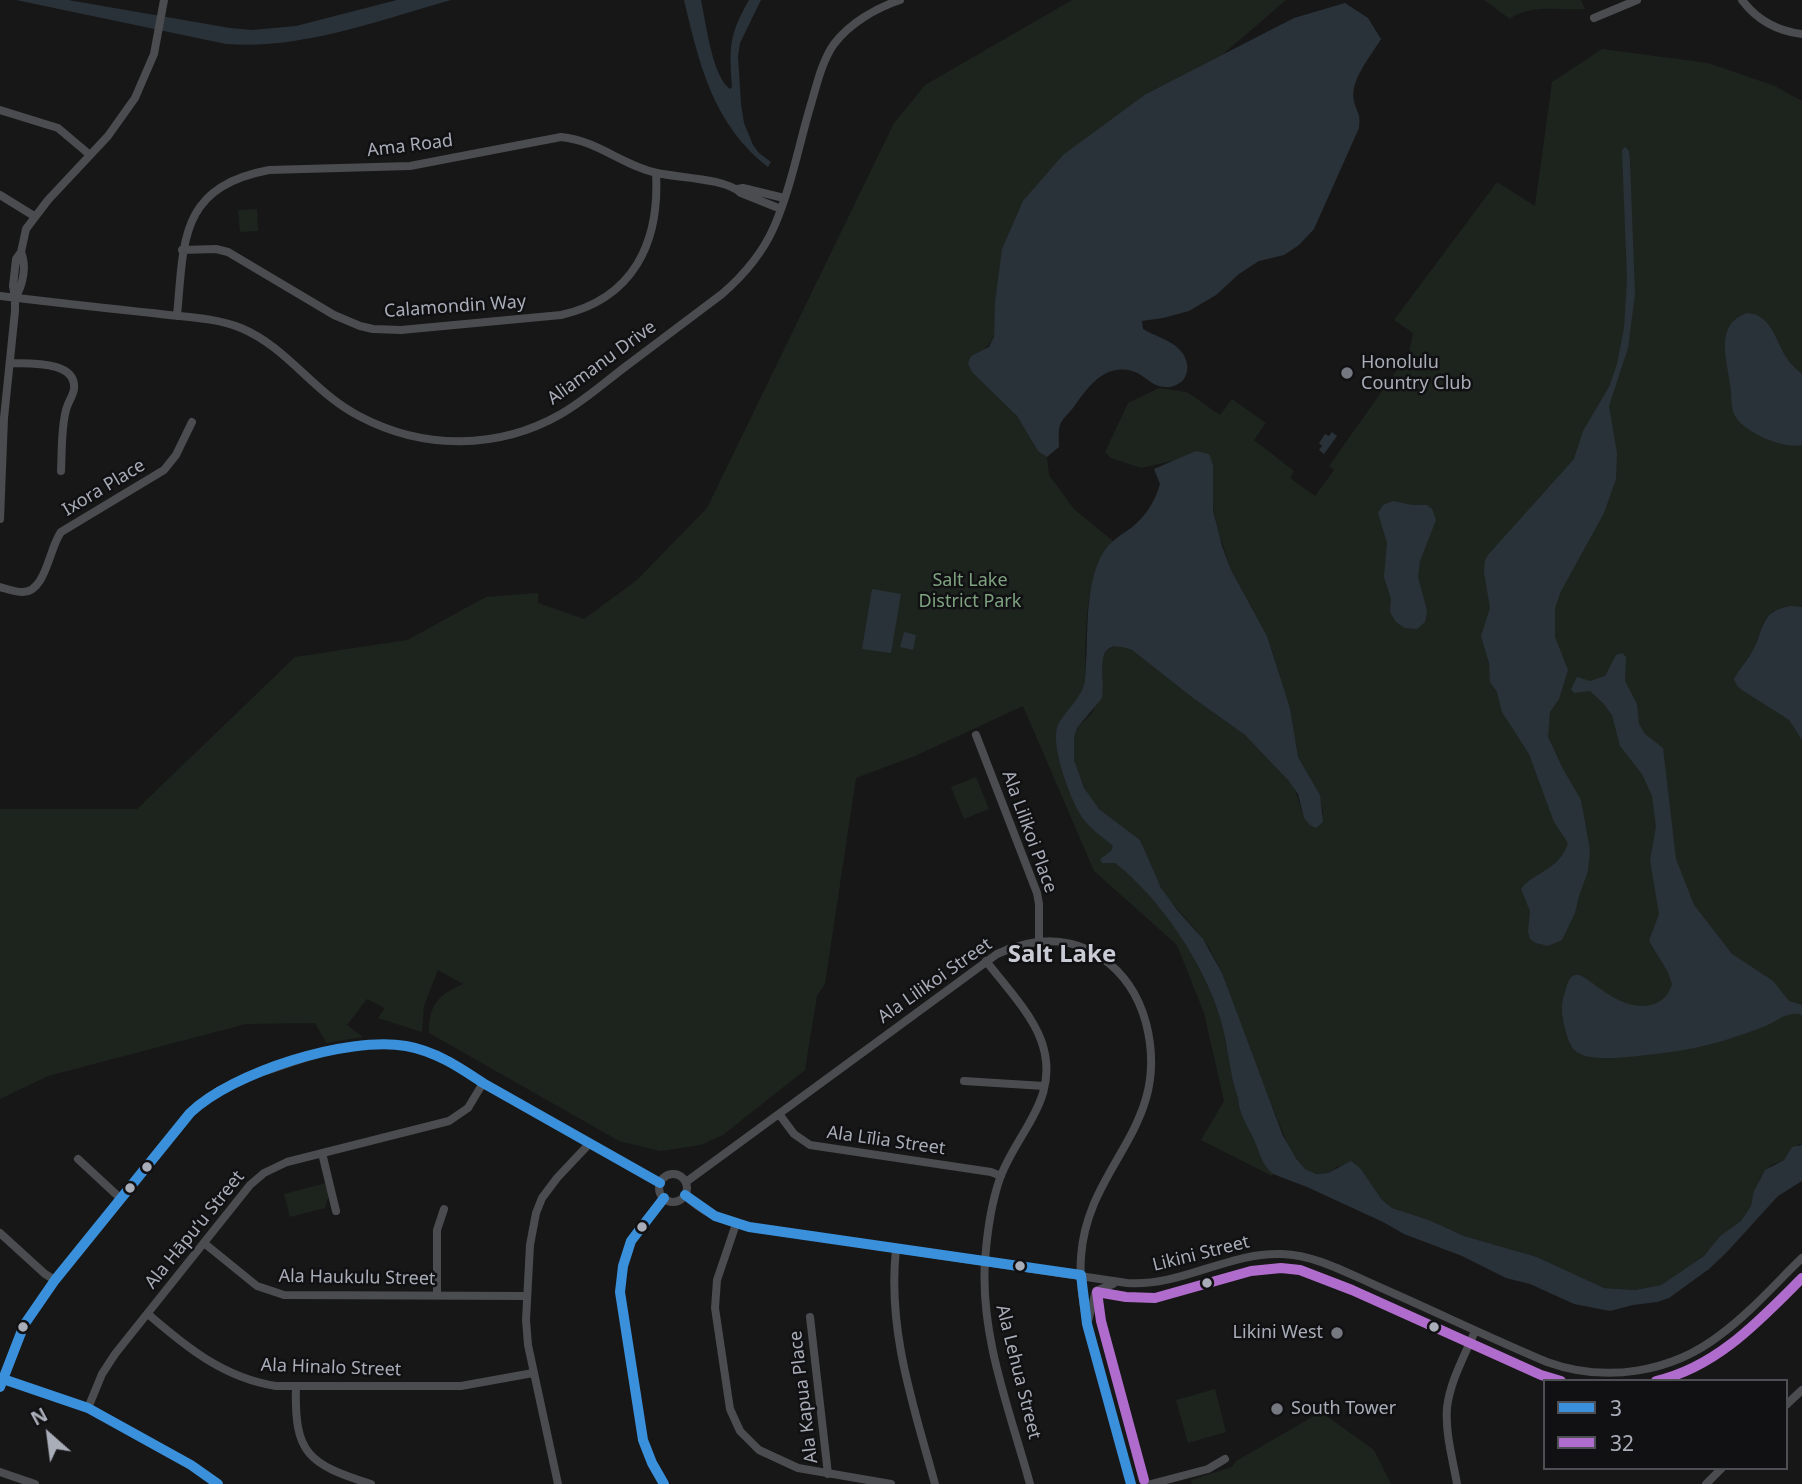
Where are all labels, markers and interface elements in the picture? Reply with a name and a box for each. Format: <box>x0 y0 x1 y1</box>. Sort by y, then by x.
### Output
street label: Ama Road <box>366 130 454 162</box>
street label: Calamondin Way <box>383 291 527 323</box>
street label: Aliamanu Drive <box>543 316 661 410</box>
place label: Honolulu Country Club <box>1361 352 1472 394</box>
marker: Honolulu Country Club <box>1339 365 1355 381</box>
street label: Ixora Place <box>59 455 149 521</box>
park label: Salt Lake District Park <box>919 570 1021 612</box>
street label: Ala Lilikoi Place <box>997 768 1061 896</box>
street label: Ala Lilikoi Street <box>874 934 996 1028</box>
district label: Salt Lake <box>1008 941 1116 969</box>
street label: Ala Līlia Street <box>825 1122 947 1160</box>
unlabelled marker <box>140 1160 154 1174</box>
street label: Ala Hāpuʻu Street <box>141 1167 249 1293</box>
unlabelled marker <box>123 1181 137 1195</box>
unlabelled marker <box>635 1220 649 1234</box>
street label: Likini Street <box>1150 1232 1252 1276</box>
unlabelled marker <box>1013 1259 1027 1273</box>
street label: Ala Haukulu Street <box>278 1266 436 1290</box>
unlabelled marker <box>1200 1276 1214 1290</box>
street label: Ala Lehua Street <box>991 1303 1045 1441</box>
unlabelled marker <box>16 1320 30 1334</box>
unlabelled marker <box>1427 1320 1441 1334</box>
place label: Likini West <box>1233 1322 1323 1344</box>
marker: Likini West <box>1329 1325 1345 1341</box>
street label: Ala Kapua Place <box>785 1329 823 1465</box>
street label: Ala Hinalo Street <box>260 1355 402 1381</box>
legend <box>1543 1379 1788 1470</box>
text: 3 <box>1610 1394 1622 1422</box>
place label: South Tower <box>1291 1398 1396 1420</box>
north arrow <box>14 1400 84 1470</box>
text: N <box>26 1401 52 1432</box>
marker: South Tower <box>1269 1401 1285 1417</box>
text: 32 <box>1610 1429 1634 1457</box>

